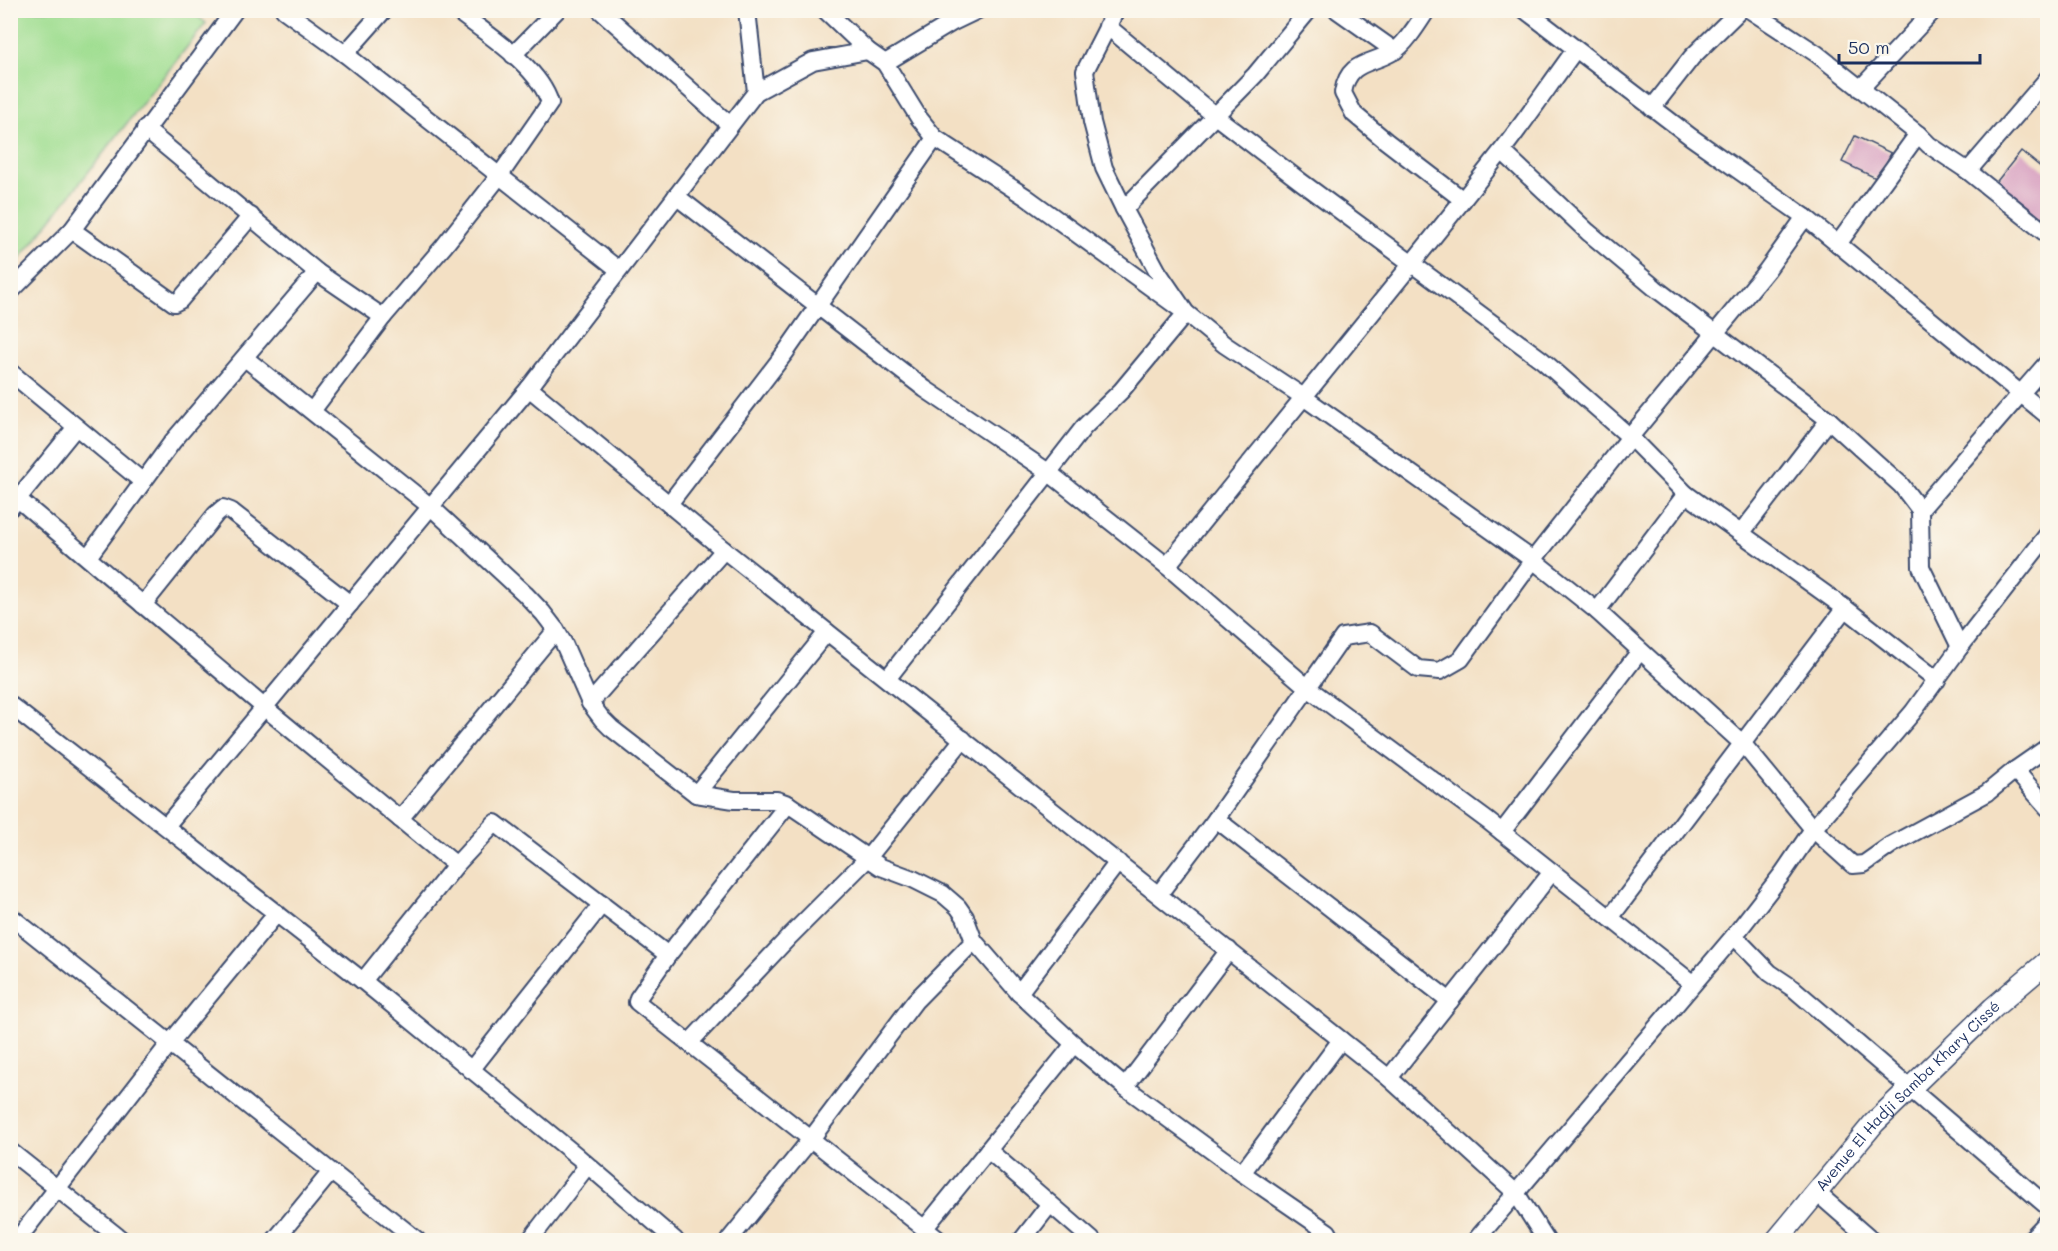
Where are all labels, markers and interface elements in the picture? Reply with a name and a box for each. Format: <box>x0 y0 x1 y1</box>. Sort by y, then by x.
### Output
scale bar <box>1839 27 1980 65</box>
text: 50 m <box>1848 35 1890 59</box>
street label: Avenue El Hadji Samba Khary Cissé <box>1811 995 2004 1195</box>

